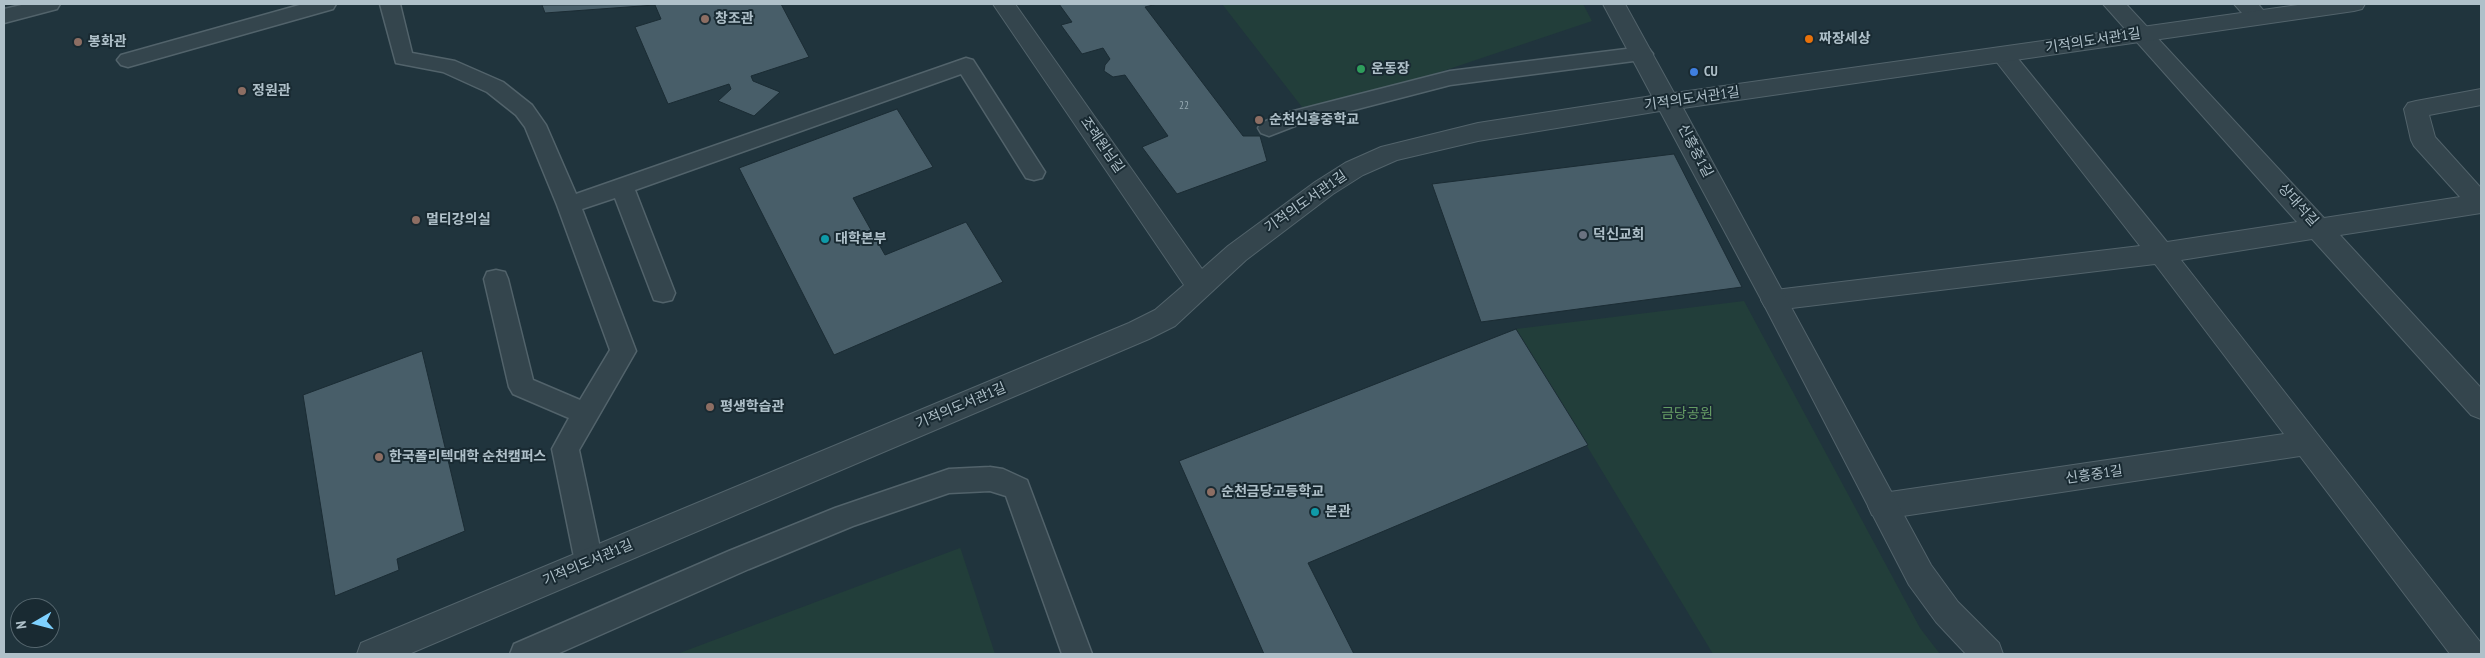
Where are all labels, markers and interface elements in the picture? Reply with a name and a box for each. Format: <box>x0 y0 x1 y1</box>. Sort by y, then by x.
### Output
place label: 창조관 <box>715 11 754 27</box>
marker: 창조관 <box>699 13 711 25</box>
street label: 기적의도서관1길 <box>2044 25 2142 57</box>
place label: 짜장세상 <box>1819 31 1871 47</box>
marker: 짜장세상 <box>1803 33 1815 45</box>
place label: 봉화관 <box>88 34 127 50</box>
marker: 봉화관 <box>72 36 84 48</box>
place label: 운동장 <box>1371 61 1410 77</box>
marker: 운동장 <box>1355 63 1367 75</box>
place label: CU <box>1704 64 1718 80</box>
marker: CU <box>1688 66 1700 78</box>
place label: 정원관 <box>252 83 291 99</box>
street label: 기적의도서관1길 <box>1643 84 1741 114</box>
marker: 정원관 <box>236 85 248 97</box>
house number: 22 <box>1179 99 1189 113</box>
place label: 순천신흥중학교 <box>1269 112 1359 128</box>
street label: 조례원님길 <box>1077 114 1127 176</box>
marker: 순천신흥중학교 <box>1253 114 1265 126</box>
street label: 신흥중1길 <box>1674 122 1716 180</box>
street label: 기적의도서관1길 <box>1262 167 1350 237</box>
street label: 상대석길 <box>2275 180 2321 230</box>
place label: 멀티강의실 <box>426 212 490 228</box>
marker: 멀티강의실 <box>410 214 422 226</box>
place label: 덕신교회 <box>1593 227 1645 243</box>
marker: 덕신교회 <box>1577 229 1589 241</box>
place label: 대학본부 <box>835 231 887 247</box>
marker: 대학본부 <box>819 233 831 245</box>
street label: 기적의도서관1길 <box>913 379 1009 433</box>
place label: 평생학습관 <box>720 399 784 415</box>
marker: 평생학습관 <box>704 401 716 413</box>
park label: 금당공원 <box>1661 406 1713 422</box>
place label: 한국폴리텍대학 순천캠퍼스 <box>389 449 546 465</box>
marker: 한국폴리텍대학 순천캠퍼스 <box>373 451 385 463</box>
street label: 신흥중1길 <box>2064 463 2124 487</box>
place label: 순천금당고등학교 <box>1221 484 1324 500</box>
marker: 순천금당고등학교 <box>1205 486 1217 498</box>
place label: 본관 <box>1325 504 1351 520</box>
marker: 본관 <box>1309 506 1321 518</box>
street label: 기적의도서관1길 <box>540 536 636 590</box>
north arrow <box>10 598 60 648</box>
text: N <box>12 620 31 630</box>

